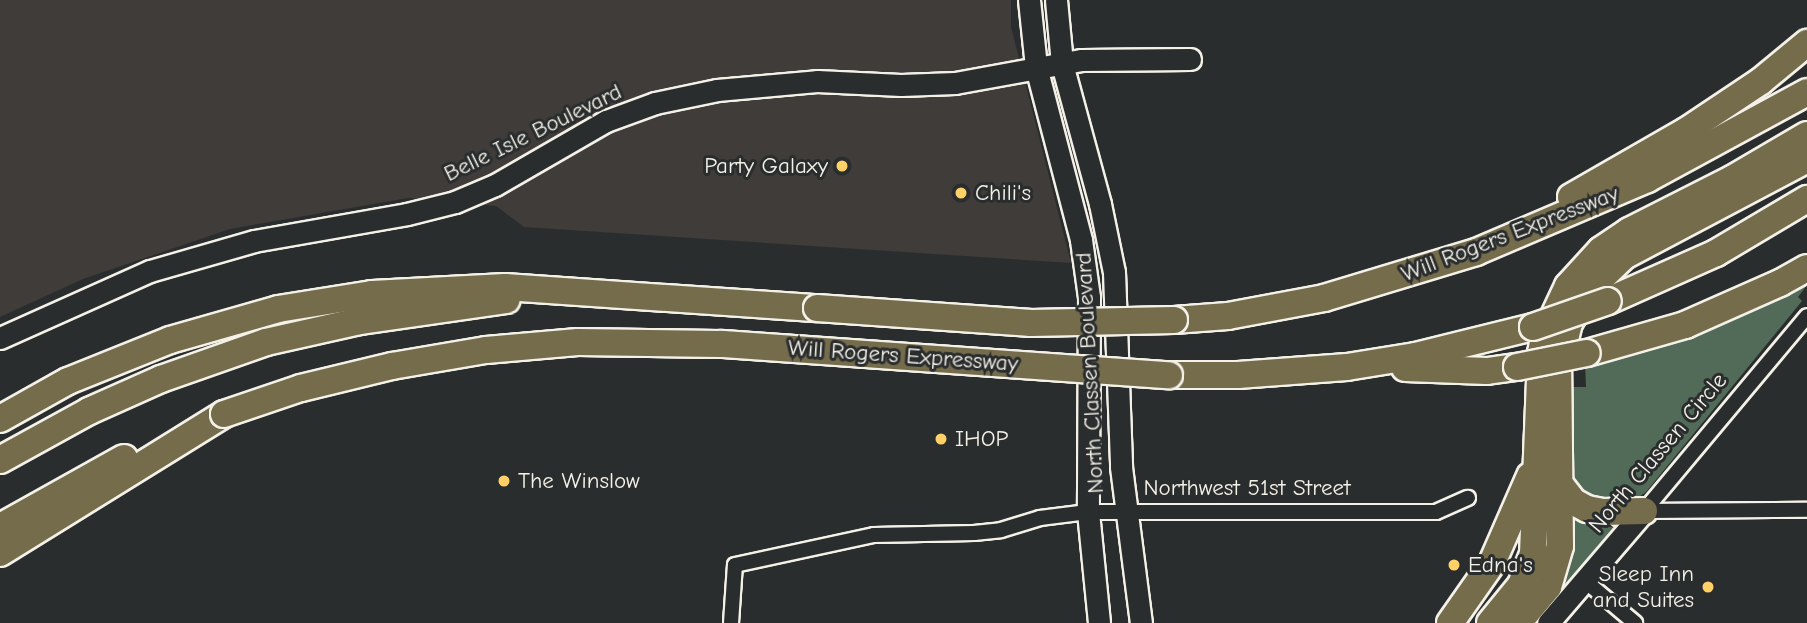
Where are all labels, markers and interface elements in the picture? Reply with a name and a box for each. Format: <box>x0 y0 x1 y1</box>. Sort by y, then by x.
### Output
street label: Belle Isle Boulevard <box>440 78 626 188</box>
place label: Party Galaxy <box>704 152 828 180</box>
marker: Party Galaxy <box>834 158 850 174</box>
place label: Chili's <box>975 179 1031 207</box>
street label: Will Rogers Expressway <box>1397 180 1623 288</box>
marker: Chili's <box>953 185 969 201</box>
street label: North Classen Boulevard <box>1070 252 1110 494</box>
street label: Will Rogers Expressway <box>787 334 1019 378</box>
street label: North Classen Circle <box>1583 367 1733 539</box>
place label: IHOP <box>955 425 1008 453</box>
marker: IHOP <box>933 431 949 447</box>
place label: The Winslow <box>518 467 640 495</box>
marker: The Winslow <box>496 473 512 489</box>
street label: Northwest 51st Street <box>1143 474 1351 502</box>
place label: Edna's <box>1468 551 1533 579</box>
marker: Edna's <box>1446 557 1462 573</box>
place label: Sleep Inn and Suites <box>1593 560 1694 614</box>
marker: Sleep Inn and Suites <box>1700 579 1716 595</box>

